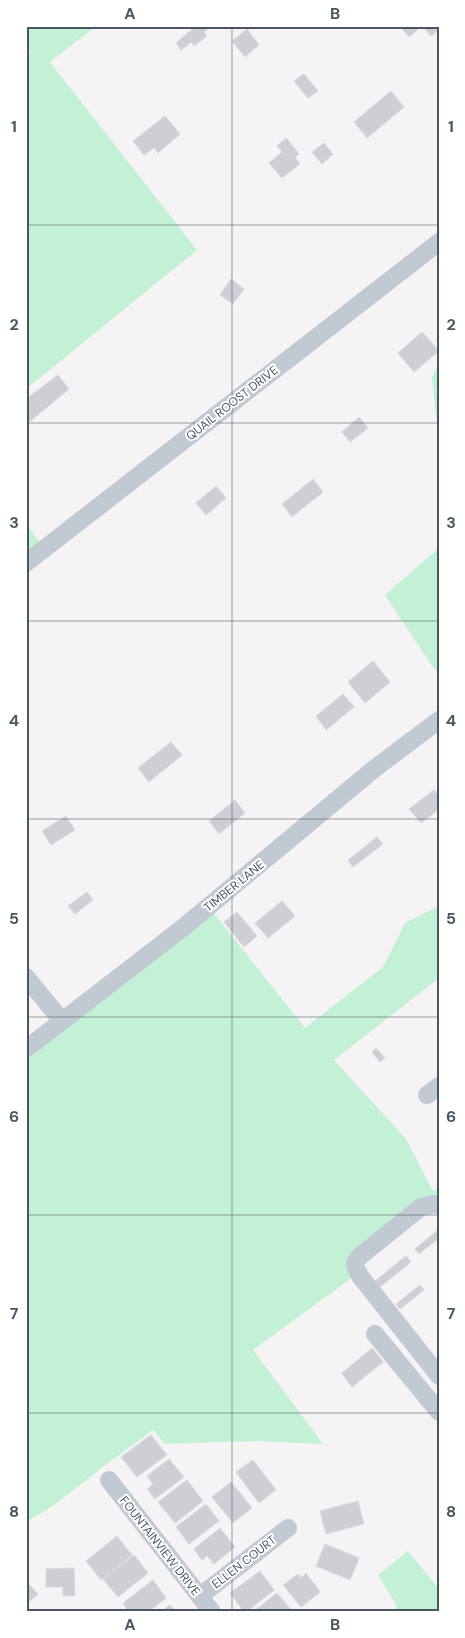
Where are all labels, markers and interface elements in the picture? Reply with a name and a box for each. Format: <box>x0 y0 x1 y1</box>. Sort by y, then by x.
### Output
text: A <box>124 3 136 24</box>
text: B <box>330 3 340 24</box>
text: 1 <box>11 116 17 137</box>
text: 1 <box>448 116 454 137</box>
text: 2 <box>9 314 19 335</box>
text: 2 <box>446 314 456 335</box>
street label: QUAIL ROOST DRIVE <box>183 362 281 444</box>
text: 3 <box>9 512 19 533</box>
text: 3 <box>446 512 456 533</box>
text: 4 <box>9 710 19 731</box>
text: 4 <box>446 710 456 731</box>
street label: TIMBER LANE <box>200 857 268 915</box>
text: 5 <box>9 908 19 929</box>
text: 5 <box>446 908 456 929</box>
text: 6 <box>9 1106 19 1127</box>
text: 6 <box>446 1106 456 1127</box>
text: 7 <box>10 1303 19 1324</box>
text: 7 <box>447 1303 456 1324</box>
street label: FOUNTAINVIEW DRIVE <box>116 1493 204 1599</box>
text: 8 <box>9 1501 19 1522</box>
text: 8 <box>446 1501 456 1522</box>
street label: ELLEN COURT <box>209 1532 280 1592</box>
text: A <box>124 1614 136 1635</box>
text: B <box>330 1614 340 1635</box>

